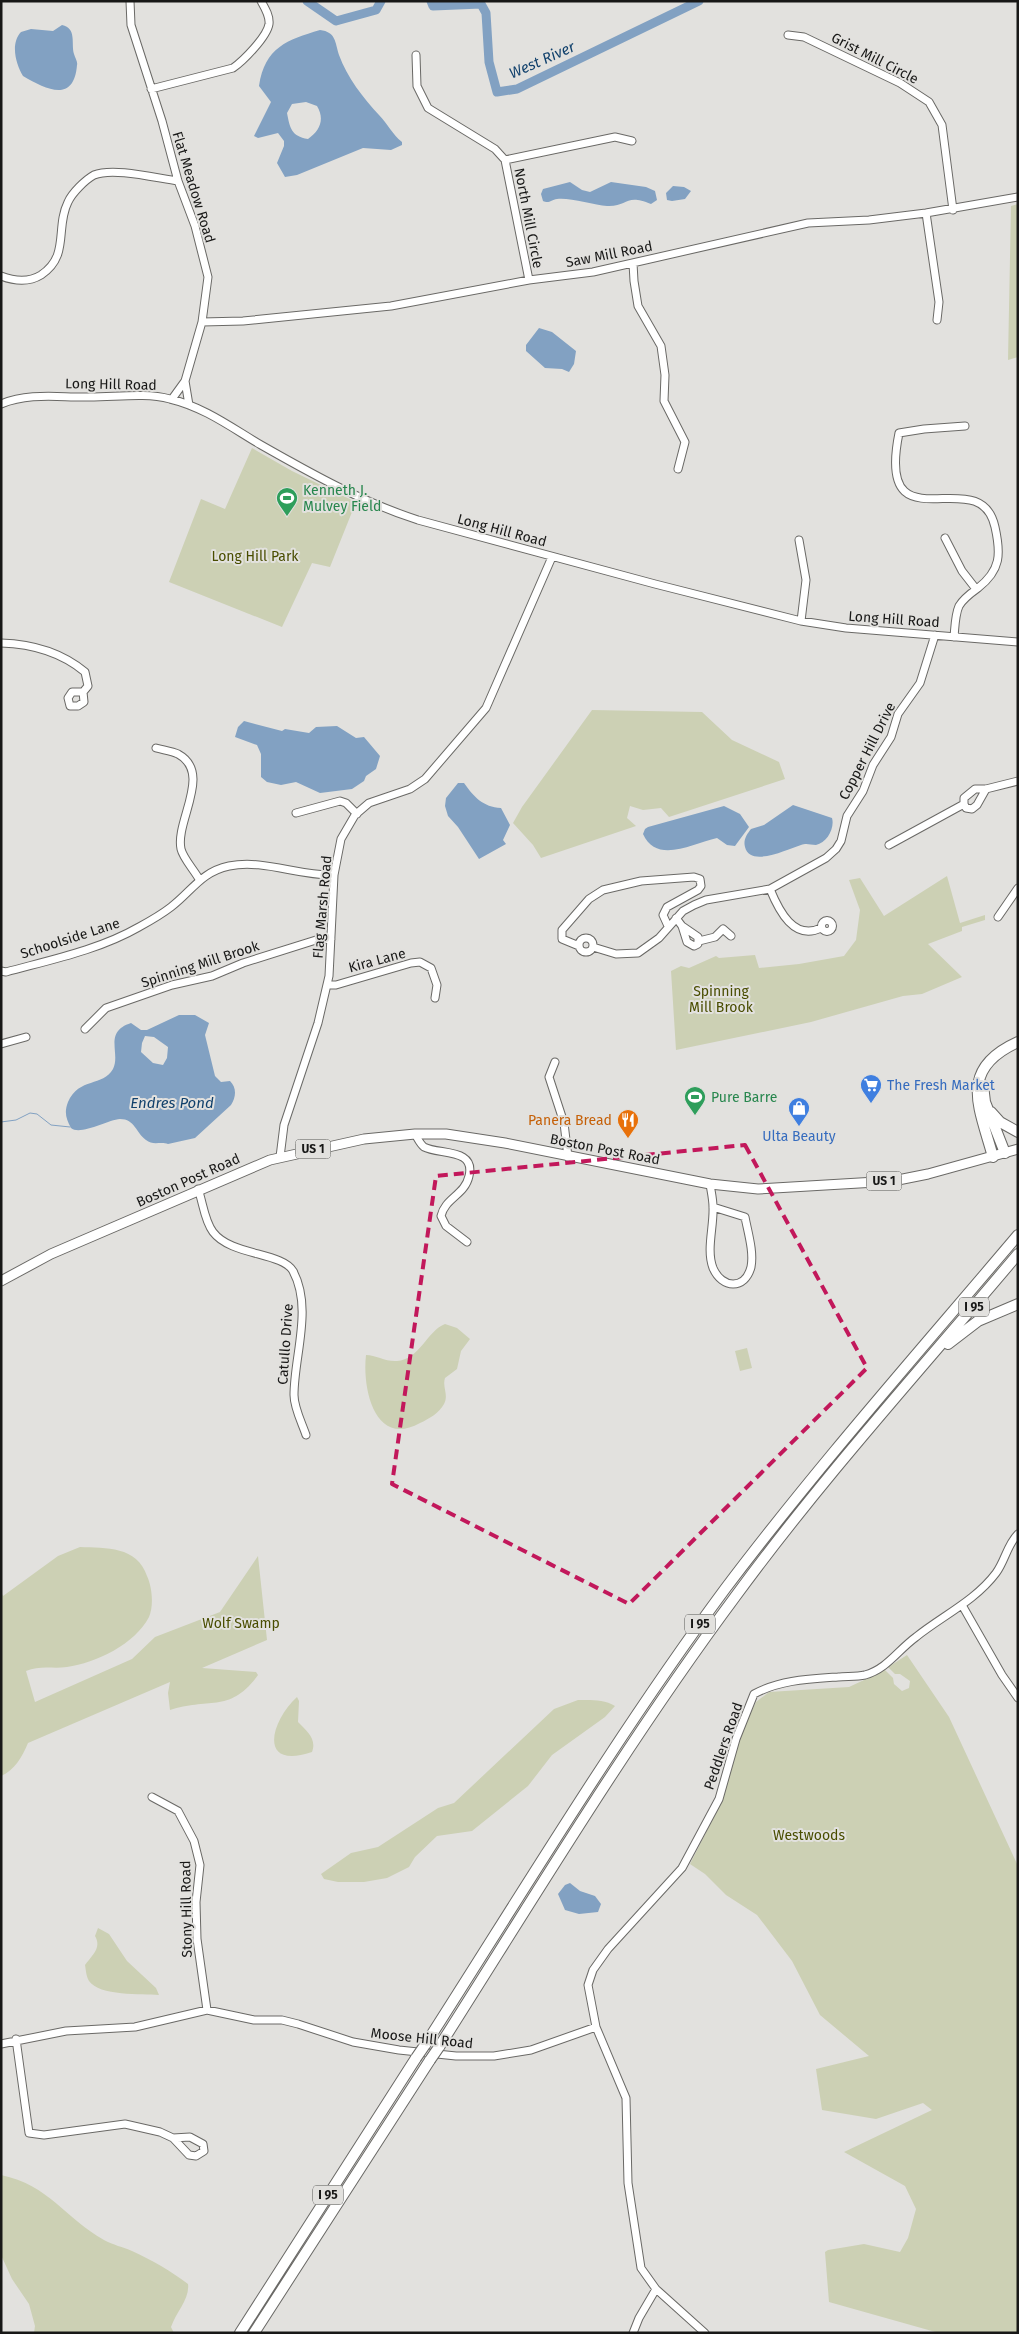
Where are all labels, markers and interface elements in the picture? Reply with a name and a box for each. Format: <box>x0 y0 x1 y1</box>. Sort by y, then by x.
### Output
street label: Grist Mill Circle <box>828 29 921 88</box>
water label: West River <box>506 37 579 82</box>
street label: Flat Meadow Road <box>168 129 219 245</box>
street label: North Mill Circle <box>510 166 547 270</box>
street label: Saw Mill Road <box>564 238 654 271</box>
street label: Long Hill Road <box>65 375 157 394</box>
place label: Kenneth J. Mulvey Field <box>303 482 381 515</box>
sports icon: Kenneth J. Mulvey Field <box>275 486 299 517</box>
street label: Long Hill Road <box>455 510 548 551</box>
park label: Long Hill Park <box>212 548 299 565</box>
street label: Long Hill Road <box>848 608 940 631</box>
street label: Copper Hill Drive <box>836 700 899 803</box>
street label: Flag Marsh Road <box>310 855 335 959</box>
street label: Schoolside Lane <box>18 914 122 963</box>
street label: Spinning Mill Brook <box>139 937 262 992</box>
street label: Kira Lane <box>347 945 408 976</box>
park label: Spinning Mill Brook <box>689 983 754 1016</box>
supermarket icon: The Fresh Market <box>859 1073 883 1104</box>
place label: The Fresh Market <box>887 1077 996 1094</box>
sports icon: Pure Barre <box>683 1085 707 1116</box>
place label: Pure Barre <box>711 1089 777 1106</box>
water label: Endres Pond <box>130 1094 214 1112</box>
shop icon: Ulta Beauty <box>787 1096 811 1127</box>
restaurant icon: Panera Bread <box>616 1108 640 1139</box>
place label: Panera Bread <box>528 1112 612 1129</box>
place label: Ulta Beauty <box>762 1128 836 1145</box>
street label: Boston Post Road <box>548 1130 661 1168</box>
road number: US 1 <box>296 1140 330 1158</box>
street label: Boston Post Road <box>134 1150 243 1211</box>
road number: US 1 <box>866 1172 902 1190</box>
road number: I 95 <box>959 1298 989 1316</box>
street label: Catullo Drive <box>274 1303 297 1385</box>
park label: Wolf Swamp <box>202 1615 280 1632</box>
road number: I 95 <box>685 1615 715 1634</box>
street label: Peddlers Road <box>701 1700 746 1792</box>
park label: Westwoods <box>773 1827 845 1844</box>
street label: Stony Hill Road <box>177 1860 196 1958</box>
street label: Moose Hill Road <box>370 2025 474 2052</box>
road number: I 95 <box>313 2186 343 2204</box>

